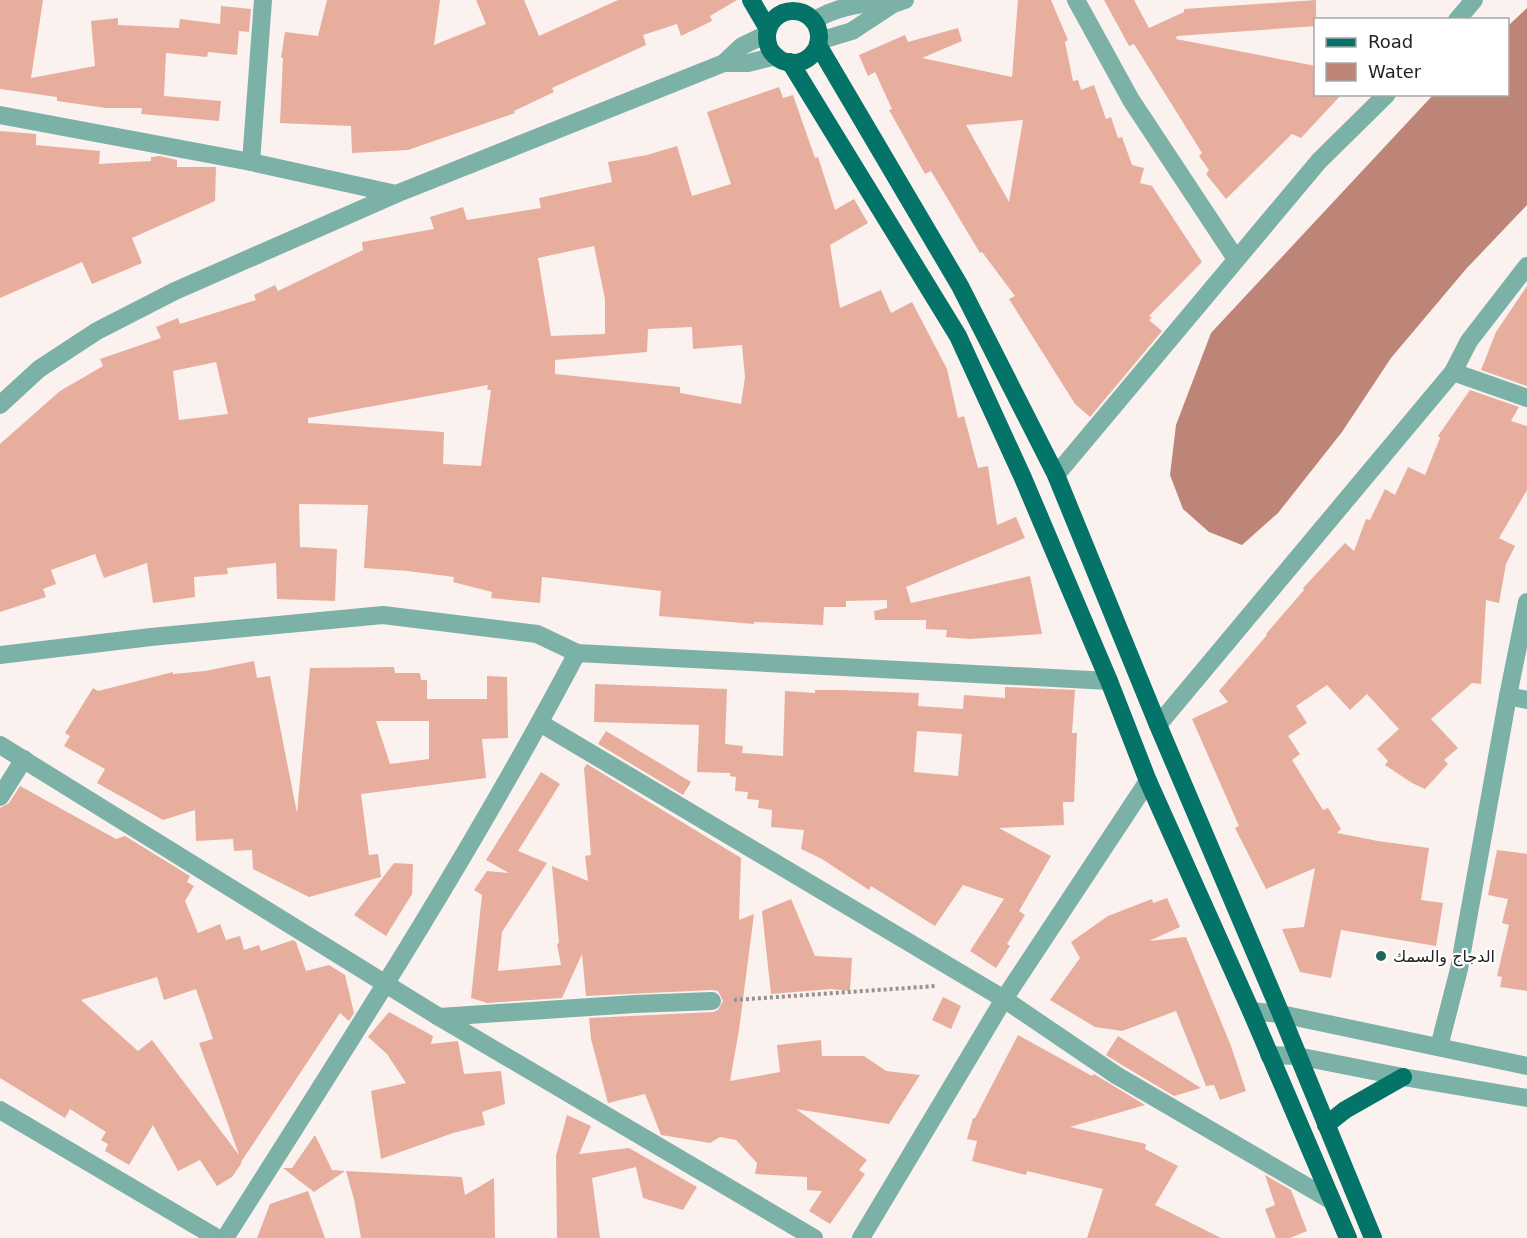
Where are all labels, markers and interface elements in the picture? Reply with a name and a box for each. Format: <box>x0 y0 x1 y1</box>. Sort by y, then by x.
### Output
legend <box>1314 18 1509 96</box>
text: Road <box>1368 31 1413 52</box>
text: Water <box>1368 61 1422 82</box>
place label: الدجاج والسمك <box>1393 947 1495 967</box>
marker: الدجاج والسمك <box>1374 949 1388 963</box>

